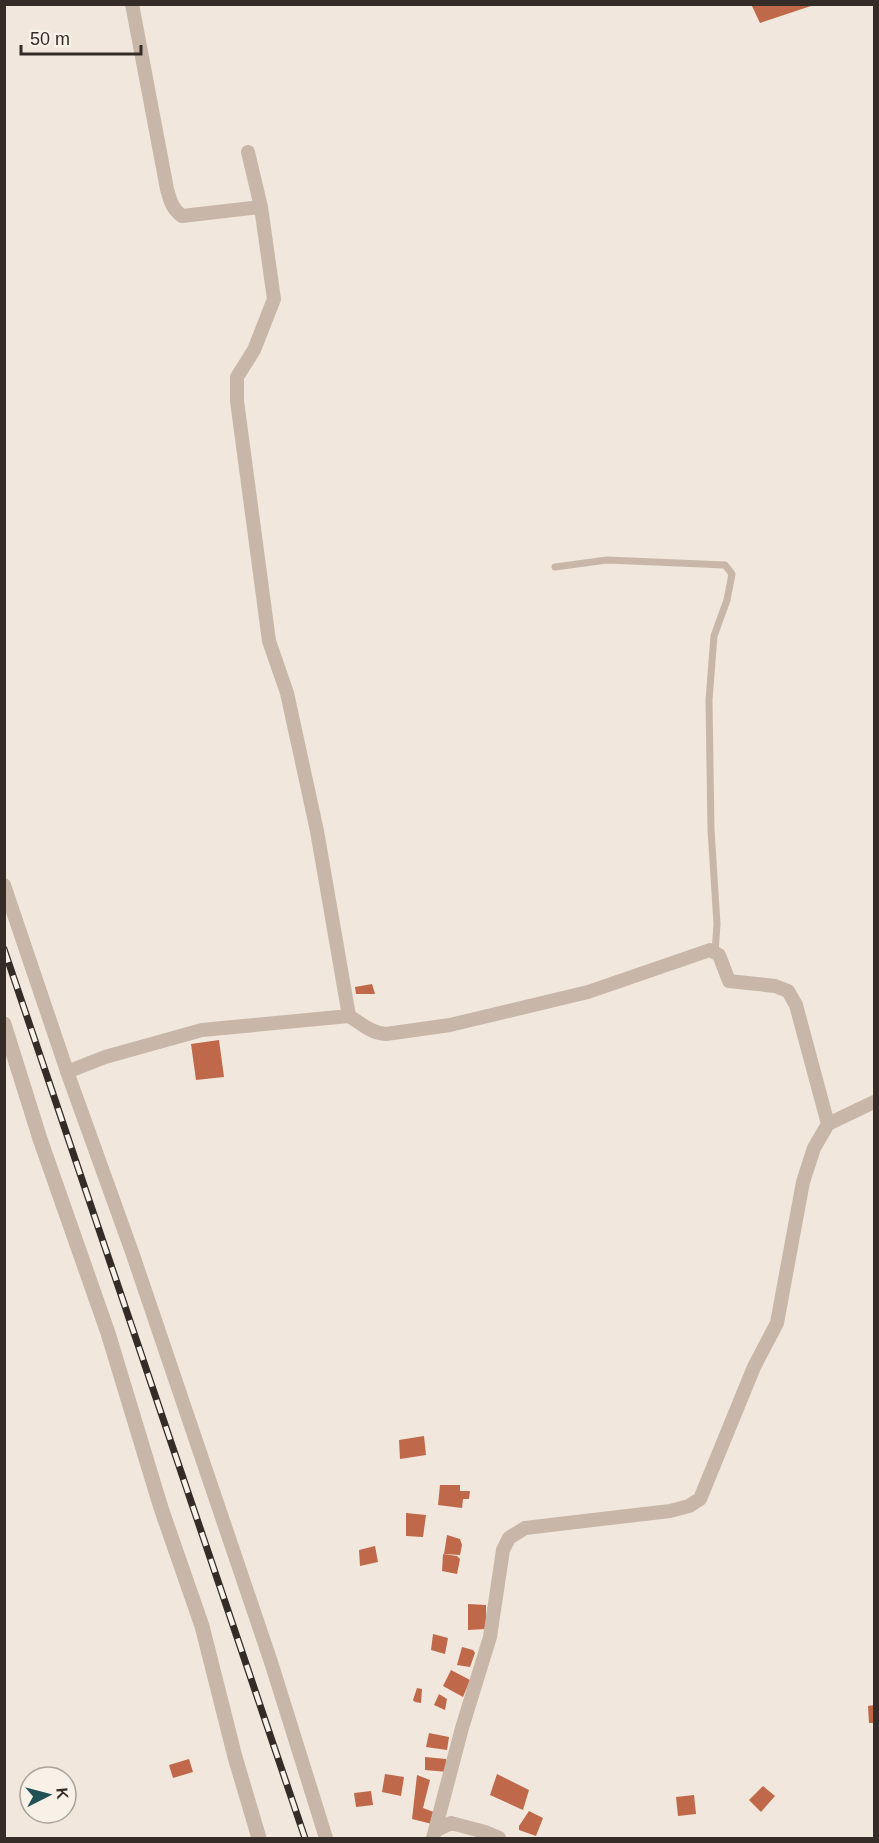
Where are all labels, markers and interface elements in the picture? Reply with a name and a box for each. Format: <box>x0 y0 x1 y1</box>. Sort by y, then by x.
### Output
scale bar <box>21 18 141 56</box>
text: 50 m <box>30 29 70 49</box>
north arrow <box>18 1765 78 1825</box>
text: K <box>53 1787 72 1801</box>

